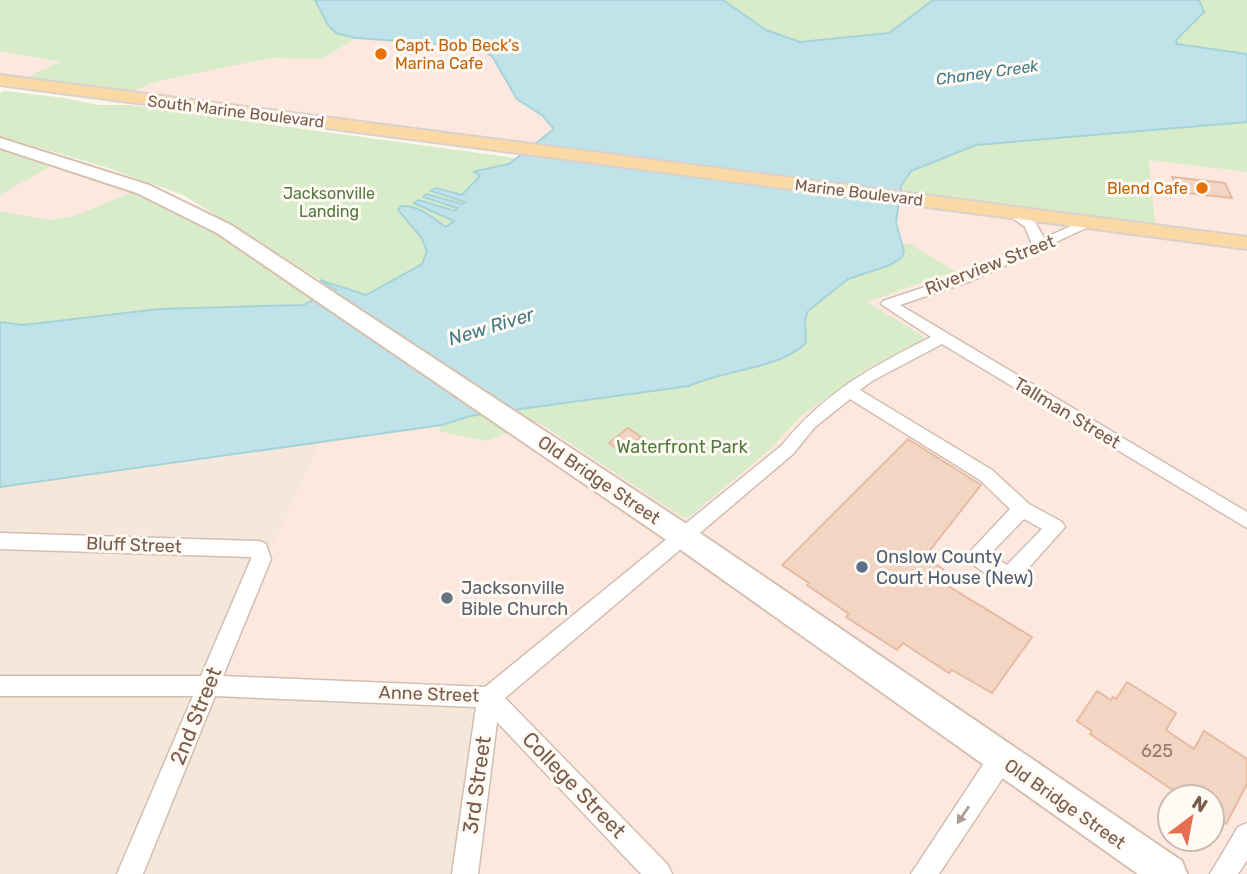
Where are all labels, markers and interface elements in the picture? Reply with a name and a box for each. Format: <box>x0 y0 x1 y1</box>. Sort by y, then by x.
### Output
place label: Capt. Bob Beck’s Marina Cafe <box>395 36 519 73</box>
marker: Capt. Bob Beck’s Marina Cafe <box>373 46 389 62</box>
water label: Chaney Creek <box>935 56 1040 89</box>
street label: South Marine Boulevard <box>147 91 325 132</box>
street label: Marine Boulevard <box>794 175 924 210</box>
place label: Blend Cafe <box>1107 179 1188 198</box>
marker: Blend Cafe <box>1194 180 1210 196</box>
park label: Jacksonville Landing <box>283 184 375 221</box>
street label: Riverview Street <box>922 230 1058 300</box>
water label: New River <box>446 302 537 350</box>
street label: Tallman Street <box>1010 372 1124 454</box>
street label: Old Bridge Street <box>534 431 664 529</box>
park label: Waterfront Park <box>616 436 748 458</box>
street label: Bluff Street <box>86 532 182 558</box>
place label: Onslow County Court House (New) <box>876 546 1033 589</box>
marker: Onslow County Court House (New) <box>854 559 870 575</box>
place label: Jacksonville Bible Church <box>461 577 568 620</box>
marker: Jacksonville Bible Church <box>439 590 455 606</box>
street label: 2nd Street <box>165 663 226 768</box>
street label: Anne Street <box>378 681 480 707</box>
street label: College Street <box>517 726 631 843</box>
street label: 3rd Street <box>457 734 496 836</box>
house number: 625 <box>1141 740 1173 762</box>
street label: Old Bridge Street <box>1000 754 1130 854</box>
north arrow <box>1156 783 1226 853</box>
text: N <box>1188 791 1212 817</box>
one-way arrow <box>956 806 970 824</box>

